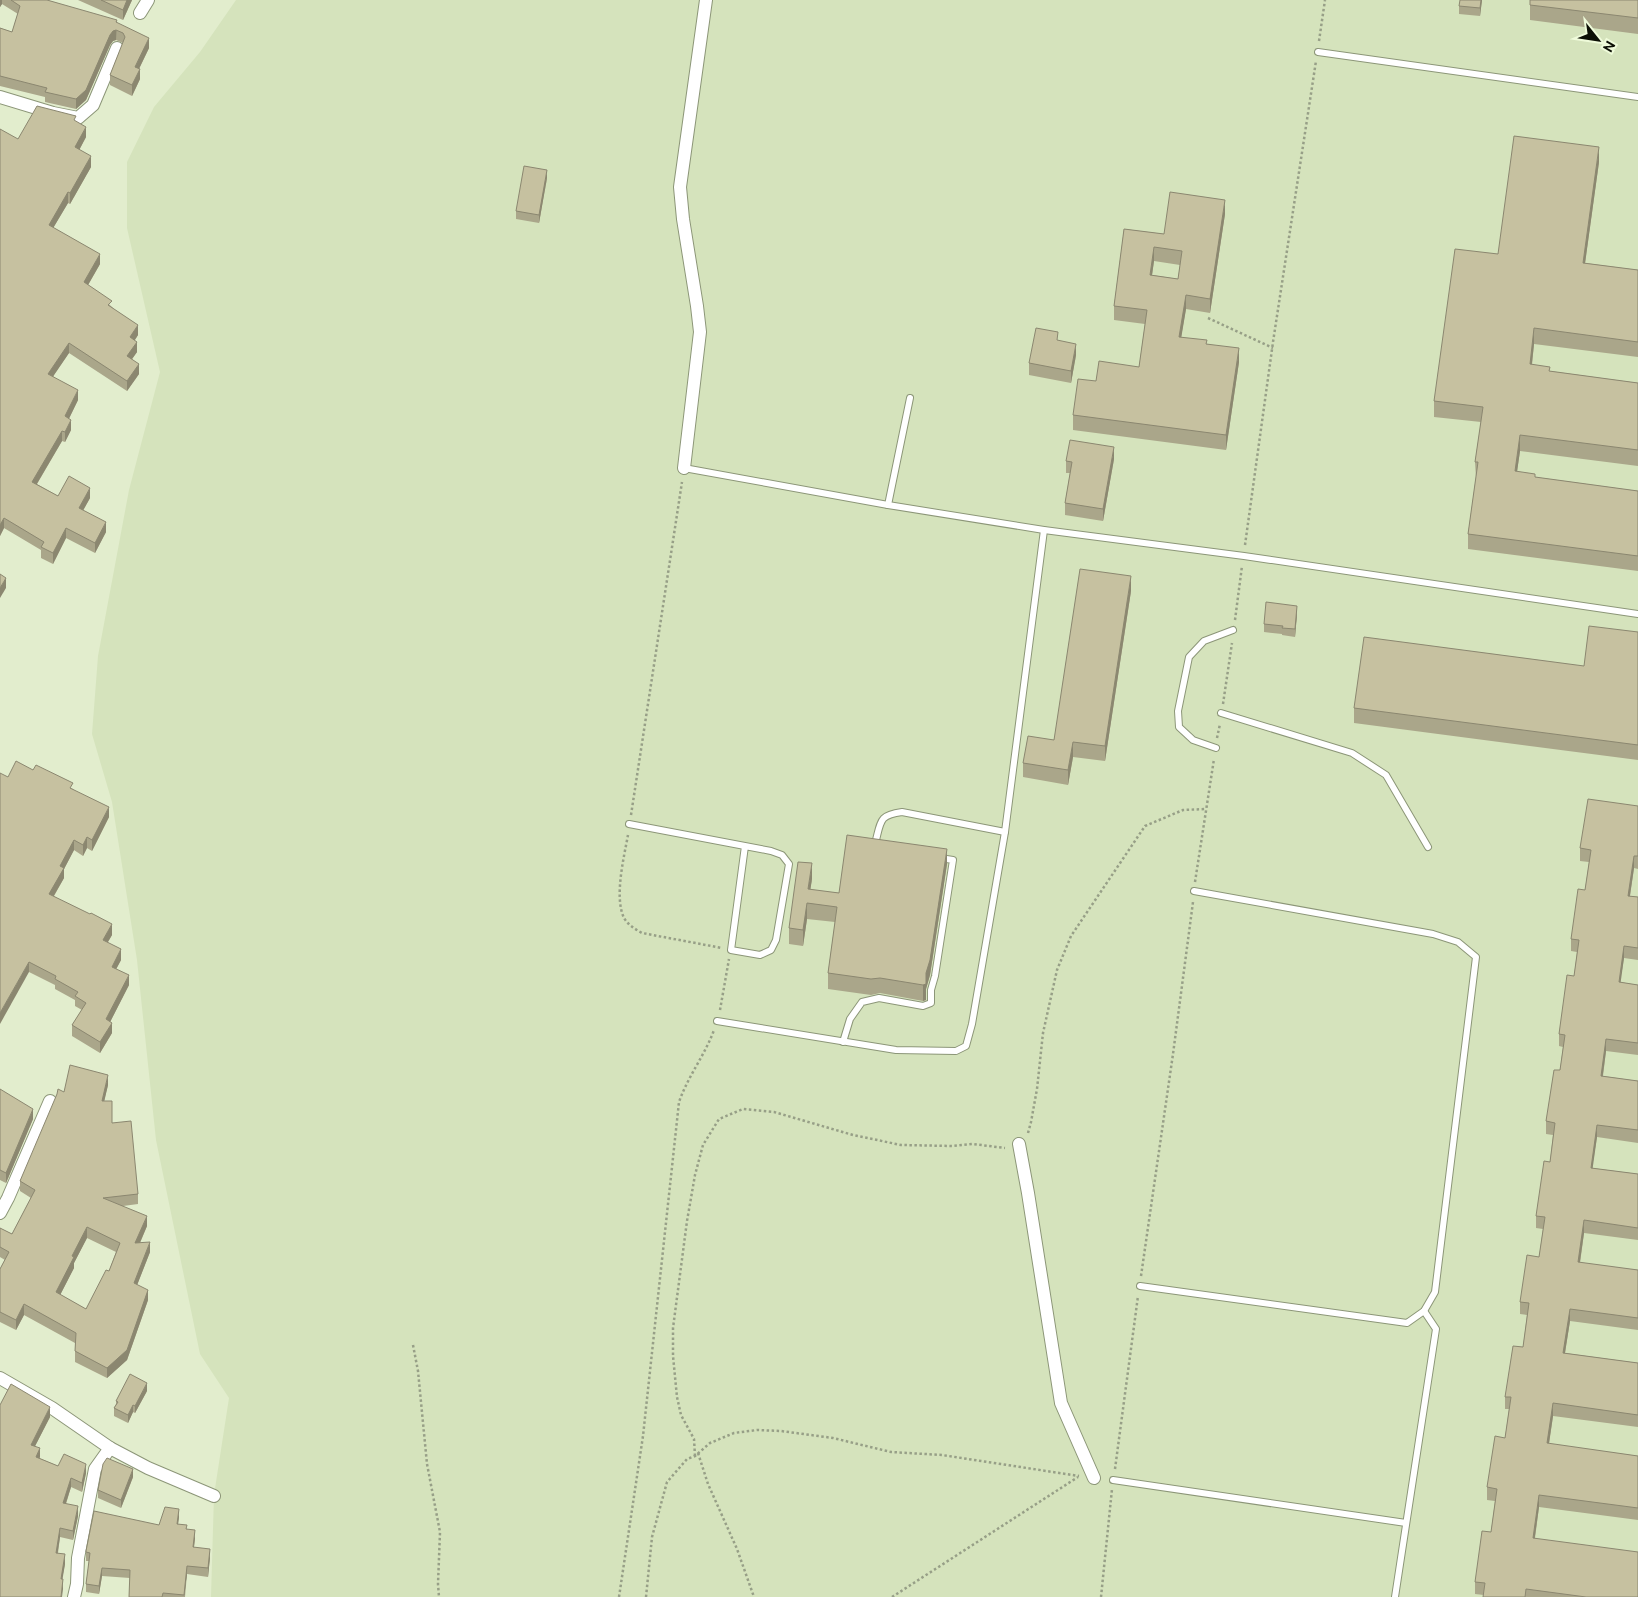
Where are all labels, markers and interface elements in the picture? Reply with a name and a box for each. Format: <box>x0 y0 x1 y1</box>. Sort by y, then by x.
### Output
north arrow <box>1573 15 1623 65</box>
text: N <box>1600 38 1619 55</box>

